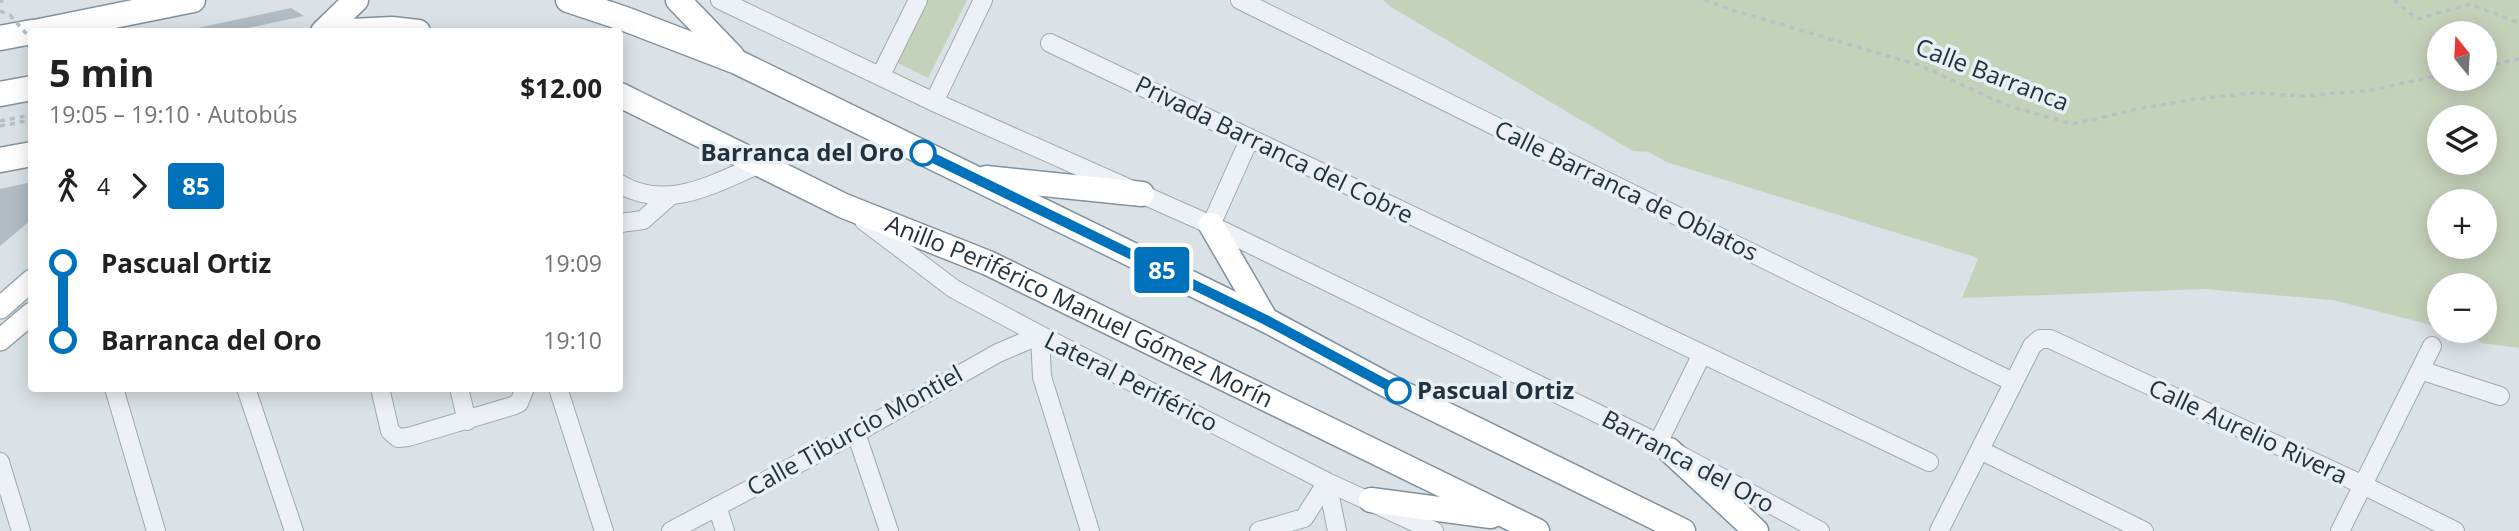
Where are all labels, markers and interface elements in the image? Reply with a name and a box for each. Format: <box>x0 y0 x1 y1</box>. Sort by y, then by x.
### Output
north arrow <box>2427 21 2497 91</box>
map controls <box>2427 21 2497 343</box>
street label: Calle Barranca <box>1911 29 2074 118</box>
text: 5 min <box>49 46 154 98</box>
street label: Privada Barranca del Cobre <box>1130 67 1419 230</box>
text: $12.00 <box>520 70 602 106</box>
text: 19:05 – 19:10 · Autobús <box>49 98 298 130</box>
button: layers <box>2427 105 2497 175</box>
street label: Calle Barranca de Oblatos <box>1489 111 1764 268</box>
place label: Barranca del Oro <box>700 135 904 168</box>
marker: Barranca del Oro <box>910 140 936 166</box>
icon: walk <box>49 167 87 205</box>
icon: forward <box>120 167 158 205</box>
text: 85 <box>182 169 210 202</box>
text: 4 <box>97 170 110 202</box>
button: + <box>2427 189 2497 259</box>
street label: Anillo Periférico Manuel Gómez Morín <box>881 206 1279 415</box>
text: Pascual Ortiz <box>101 245 271 281</box>
text: 19:09 <box>543 247 602 279</box>
line badge: 85 <box>1130 247 1194 293</box>
text: 85 <box>1148 253 1176 286</box>
button: − <box>2427 273 2497 343</box>
text: Barranca del Oro <box>101 322 322 358</box>
street label: Lateral Periférico <box>1039 323 1224 439</box>
text: 19:10 <box>543 324 602 356</box>
street label: Calle Tiburcio Montiel <box>740 357 968 503</box>
street label: Calle Aurelio Rivera <box>2144 370 2353 491</box>
place label: Pascual Ortiz <box>1417 373 1574 406</box>
marker: Pascual Ortiz <box>1385 378 1411 404</box>
street label: Barranca del Oro <box>1597 401 1781 520</box>

